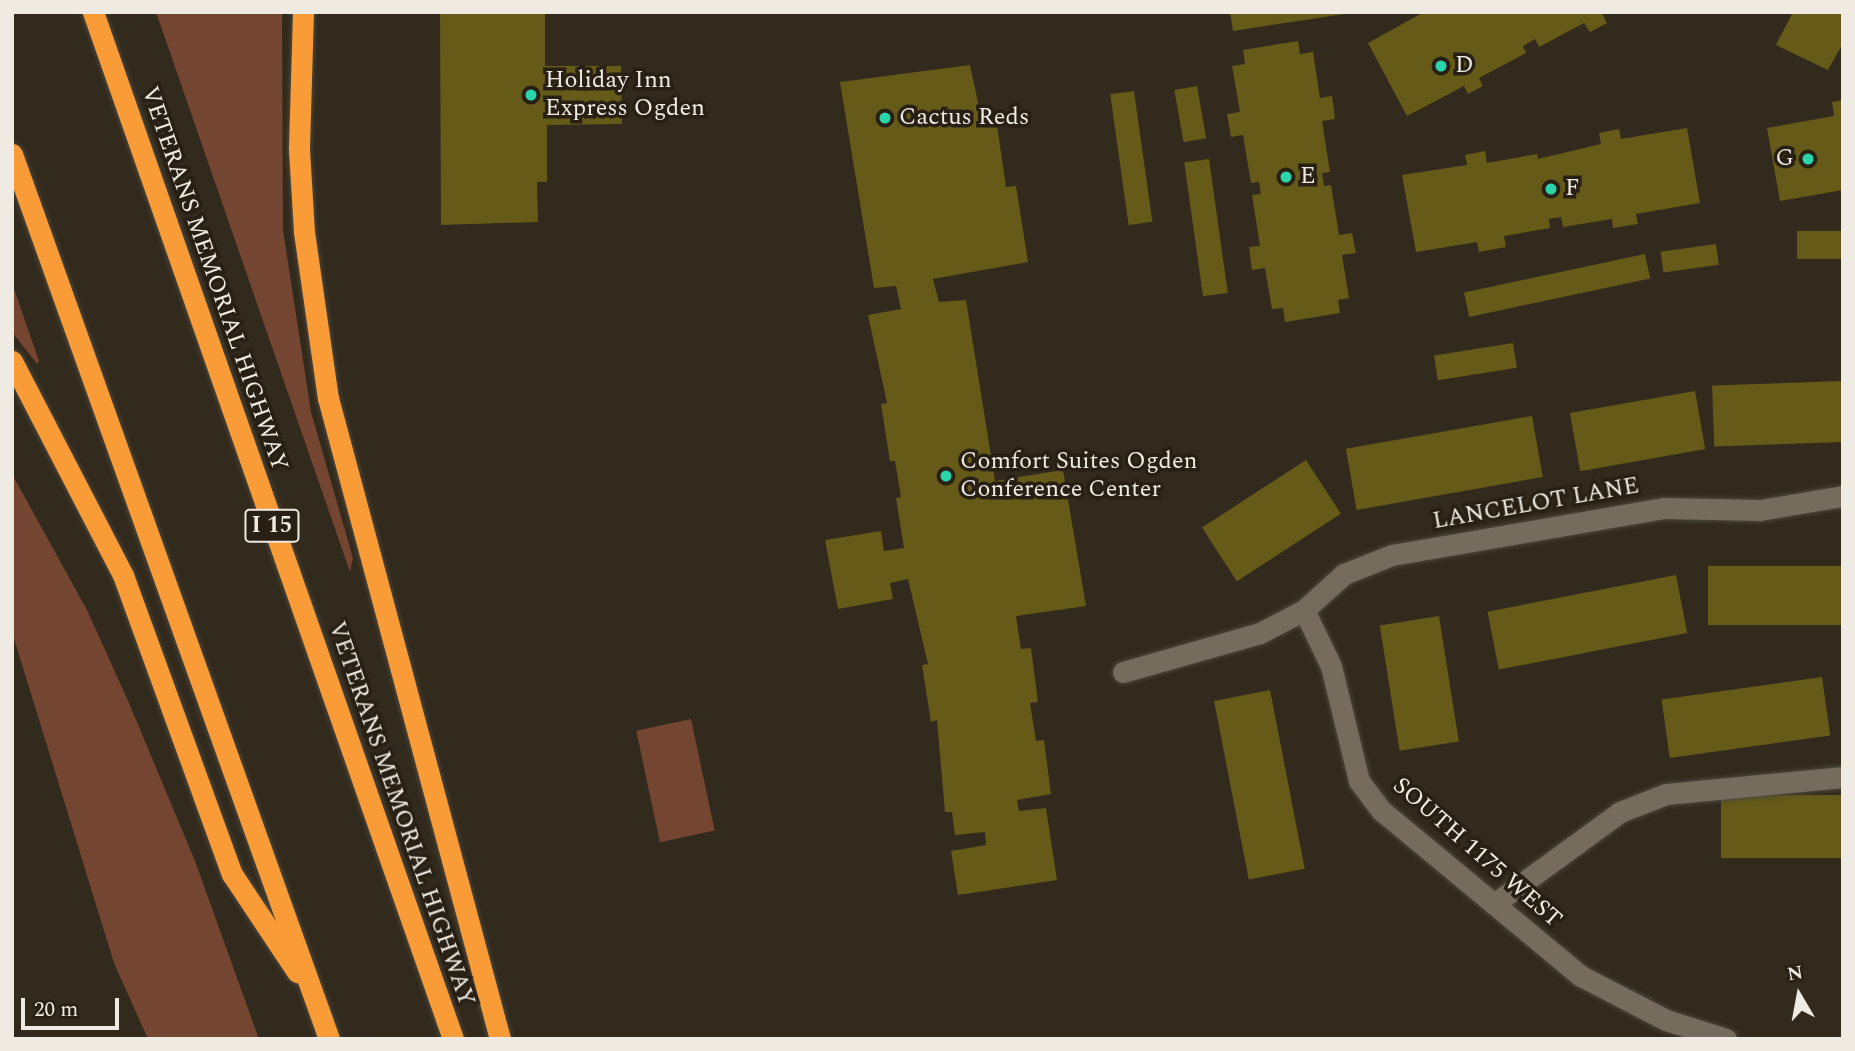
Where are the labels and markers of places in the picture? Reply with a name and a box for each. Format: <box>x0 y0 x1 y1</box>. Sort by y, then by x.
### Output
place label: D <box>1455 52 1474 80</box>
marker: D <box>1433 58 1449 74</box>
place label: Holiday Inn Express Ogden <box>545 67 705 123</box>
marker: Holiday Inn Express Ogden <box>523 87 539 103</box>
place label: Cactus Reds <box>899 104 1029 132</box>
marker: Cactus Reds <box>877 110 893 126</box>
place label: G <box>1776 145 1794 173</box>
marker: G <box>1800 151 1816 167</box>
place label: E <box>1300 163 1316 191</box>
marker: E <box>1278 169 1294 185</box>
place label: F <box>1565 175 1580 203</box>
marker: F <box>1543 181 1559 197</box>
place label: Comfort Suites Ogden Conference Center <box>960 448 1198 504</box>
marker: Comfort Suites Ogden Conference Center <box>938 468 954 484</box>

